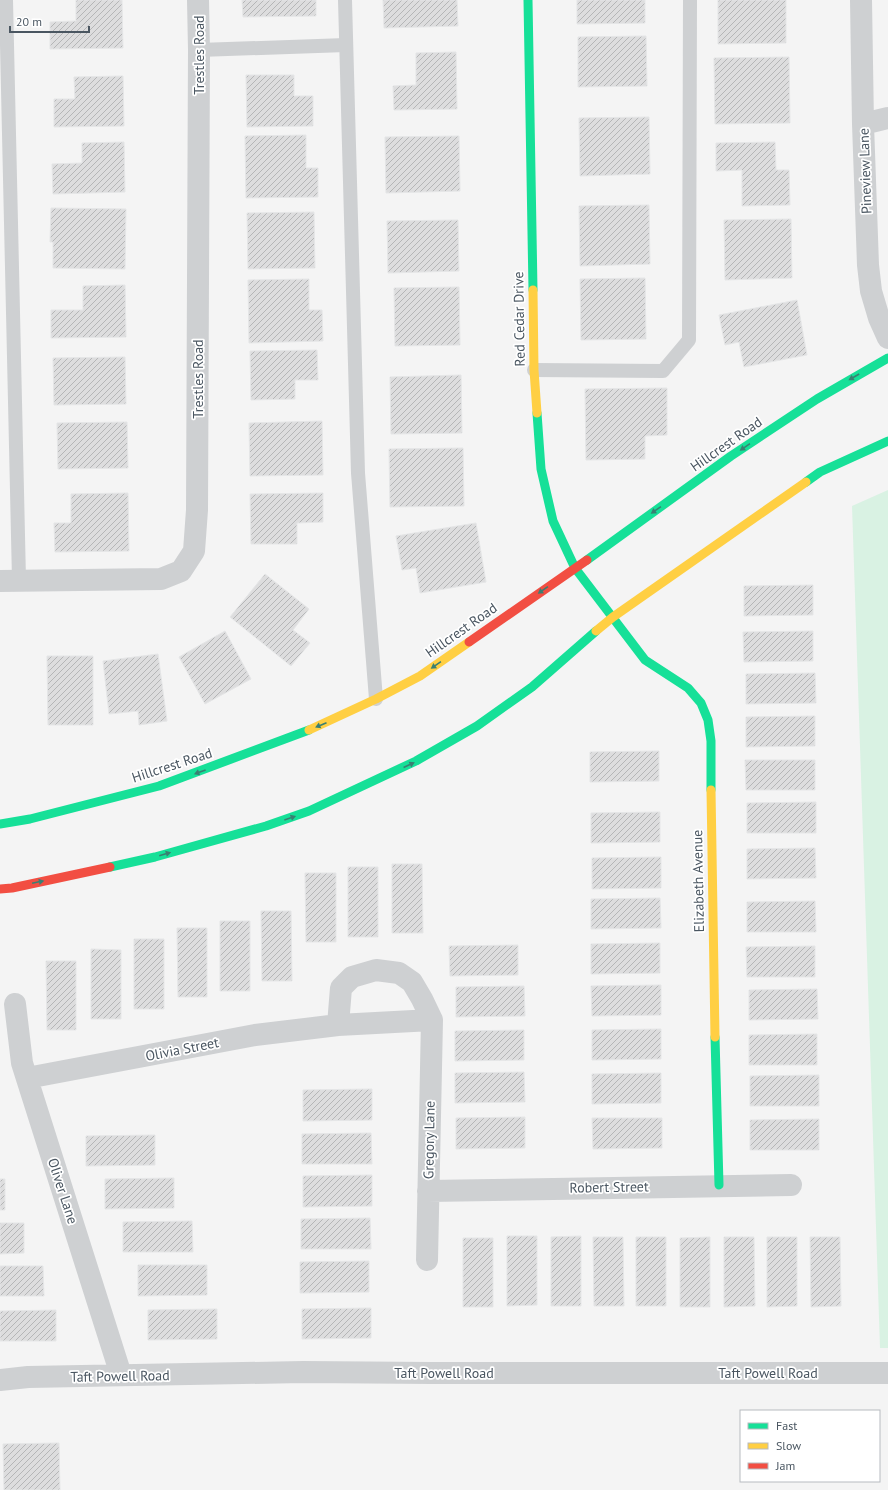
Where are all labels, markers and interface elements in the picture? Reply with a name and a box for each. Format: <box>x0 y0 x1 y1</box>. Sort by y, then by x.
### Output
scale bar <box>10 8 89 34</box>
text: 20 m <box>16 14 42 29</box>
street label: Trestles Road <box>190 15 208 95</box>
street label: Pineview Lane <box>855 128 875 214</box>
street label: Red Cedar Drive <box>509 271 529 367</box>
street label: Trestles Road <box>189 339 207 419</box>
one-way arrow <box>848 374 860 381</box>
street label: Hillcrest Road <box>687 413 765 475</box>
one-way arrow <box>739 443 750 451</box>
one-way arrow <box>651 506 662 514</box>
one-way arrow <box>537 586 548 594</box>
street label: Hillcrest Road <box>422 599 500 661</box>
one-way arrow <box>430 661 441 669</box>
one-way arrow <box>315 722 327 728</box>
street label: Hillcrest Road <box>129 744 215 786</box>
one-way arrow <box>403 762 414 768</box>
one-way arrow <box>193 769 205 775</box>
one-way arrow <box>284 814 296 820</box>
street label: Elizabeth Avenue <box>688 830 708 932</box>
one-way arrow <box>160 851 172 857</box>
one-way arrow <box>32 878 44 884</box>
street label: Olivia Street <box>144 1033 220 1065</box>
street label: Gregory Lane <box>419 1101 439 1179</box>
street label: Oliver Lane <box>44 1156 82 1226</box>
street label: Robert Street <box>569 1177 649 1197</box>
street label: Taft Powell Road <box>394 1364 494 1382</box>
street label: Taft Powell Road <box>718 1364 818 1382</box>
street label: Taft Powell Road <box>70 1366 170 1386</box>
legend <box>740 1410 880 1482</box>
text: Fast <box>776 1418 797 1433</box>
text: Slow <box>776 1438 801 1453</box>
text: Jam <box>775 1458 795 1473</box>

